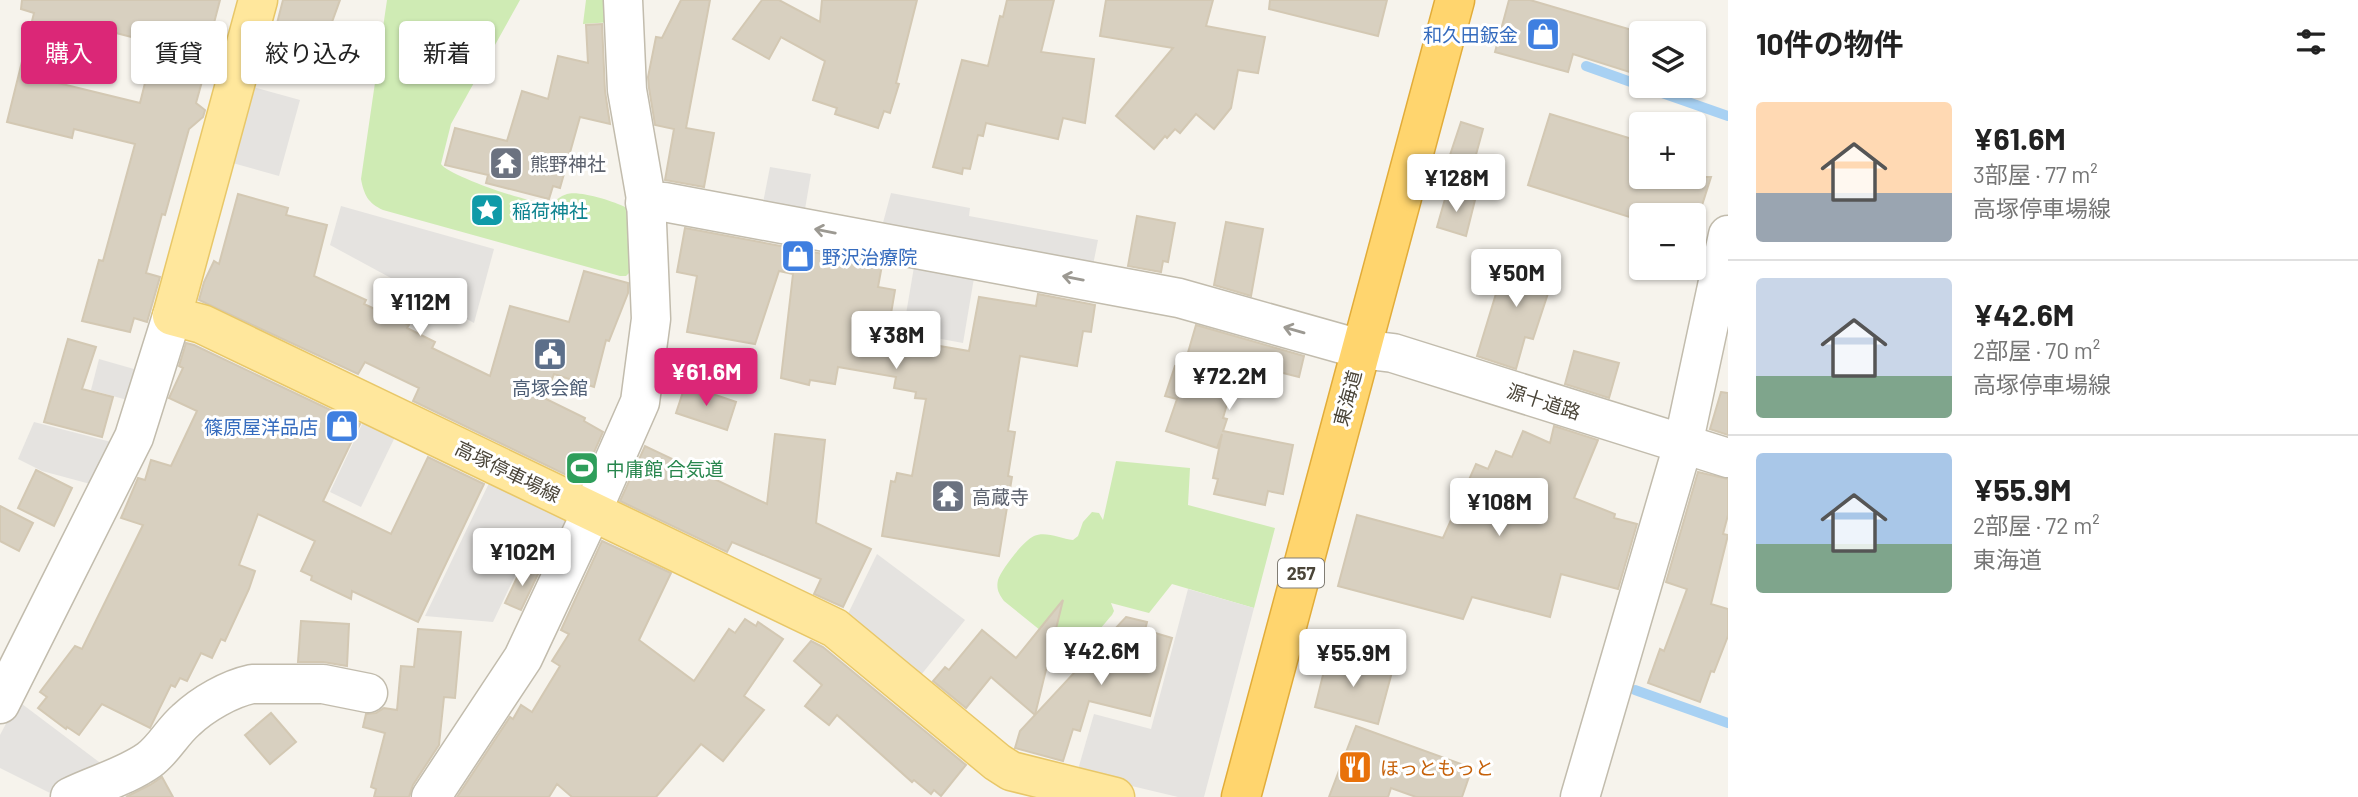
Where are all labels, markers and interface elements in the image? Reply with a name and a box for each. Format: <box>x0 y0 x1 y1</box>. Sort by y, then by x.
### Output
shop icon: 和久田鈑金 <box>1524 15 1562 53</box>
chip: 購入 <box>21 21 117 84</box>
chip: 賃貸 <box>131 21 227 84</box>
chip: 絞り込み <box>241 21 385 84</box>
chip: 新着 <box>399 21 495 84</box>
map controls <box>1629 21 1706 280</box>
button: layers <box>1629 21 1706 98</box>
place label: 和久田鈑金 <box>1423 23 1518 46</box>
icon: filters <box>2292 23 2330 61</box>
text: 10件の物件 <box>1756 25 1904 61</box>
button: + <box>1629 112 1706 189</box>
text: ¥61.6M <box>1973 120 2066 156</box>
icon: home <box>1812 130 1896 214</box>
temple icon: 熊野神社 <box>487 144 525 182</box>
place label: 熊野神社 <box>530 152 606 175</box>
pin: ¥128M <box>1407 154 1505 214</box>
text: 3部屋 · 77 m² <box>1973 160 2098 188</box>
text: ¥128M <box>1423 163 1489 191</box>
place icon: 稲荷神社 <box>468 191 506 229</box>
text: 高塚停車場線 <box>1973 194 2111 222</box>
place label: 稲荷神社 <box>512 199 588 222</box>
button: − <box>1629 203 1706 280</box>
one-way arrow <box>814 224 837 238</box>
shop icon: 野沢治療院 <box>779 237 817 275</box>
place label: 野沢治療院 <box>822 245 917 268</box>
pin: ¥50M <box>1475 250 1557 309</box>
text: ¥50M <box>1487 258 1545 286</box>
one-way arrow <box>1062 271 1085 284</box>
pin: ¥112M <box>371 278 469 338</box>
text: ¥112M <box>389 287 451 315</box>
text: ¥42.6M <box>1973 296 2074 332</box>
icon: home <box>1812 306 1896 390</box>
pin: ¥38M <box>855 312 937 371</box>
text: ¥38M <box>867 320 925 348</box>
one-way arrow <box>1283 323 1306 336</box>
public building icon: 高塚会館 <box>531 335 569 373</box>
text: 2部屋 · 70 m² <box>1973 336 2100 364</box>
pin: ¥61.6M <box>649 348 763 408</box>
pin: ¥72.2M <box>1172 352 1286 412</box>
text: ¥61.6M <box>670 357 742 385</box>
text: ¥72.2M <box>1191 361 1267 389</box>
street label: 東海道 <box>1329 367 1365 429</box>
text: 高塚停車場線 <box>1973 370 2111 398</box>
place label: 高塚会館 <box>512 376 588 399</box>
street label: 源十道路 <box>1504 378 1584 424</box>
shop icon: 篠原屋洋品店 <box>323 407 361 445</box>
place label: 篠原屋洋品店 <box>204 415 318 438</box>
street label: 高塚停車場線 <box>452 436 564 506</box>
sports icon: 中庸館 合気道 <box>563 449 601 487</box>
place label: 中庸館 合気道 <box>606 457 724 480</box>
text: ¥55.9M <box>1973 471 2071 507</box>
temple icon: 高蔵寺 <box>929 477 967 515</box>
pin: ¥108M <box>1450 478 1548 538</box>
icon: home <box>1812 481 1896 565</box>
place label: 高蔵寺 <box>972 485 1029 508</box>
text: ¥108M <box>1466 487 1532 515</box>
text: 2部屋 · 72 m² <box>1973 511 2100 539</box>
pin: ¥102M <box>473 528 571 588</box>
text: ¥102M <box>489 537 555 565</box>
text: 東海道 <box>1973 545 2042 573</box>
road number: 257 <box>1278 558 1324 588</box>
pin: ¥42.6M <box>1044 628 1158 687</box>
pin: ¥55.9M <box>1296 630 1410 689</box>
text: ¥42.6M <box>1062 636 1140 664</box>
text: ¥55.9M <box>1315 638 1391 666</box>
restaurant icon: ほっともっと <box>1336 748 1374 786</box>
place label: ほっともっと <box>1380 756 1494 779</box>

